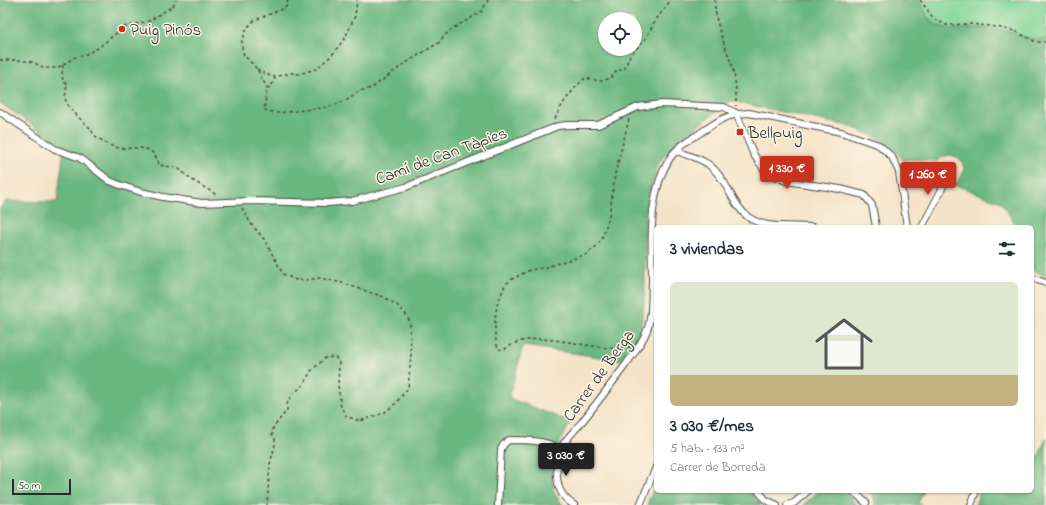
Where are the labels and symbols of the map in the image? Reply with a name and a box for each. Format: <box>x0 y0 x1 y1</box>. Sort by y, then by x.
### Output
place label: Puig Pinós <box>130 18 201 45</box>
marker: Puig Pinós <box>117 24 127 34</box>
street label: Camí de Can Tàpies <box>372 121 511 192</box>
place label: Bellpuig <box>747 121 802 148</box>
marker: Bellpuig <box>735 127 745 137</box>
pin: 1 330 € <box>750 156 824 190</box>
pin: 1 260 € <box>891 162 965 196</box>
street label: Carrer de Berga <box>557 325 643 428</box>
pin: 3 030 € <box>529 443 603 477</box>
scale bar <box>12 477 71 496</box>

